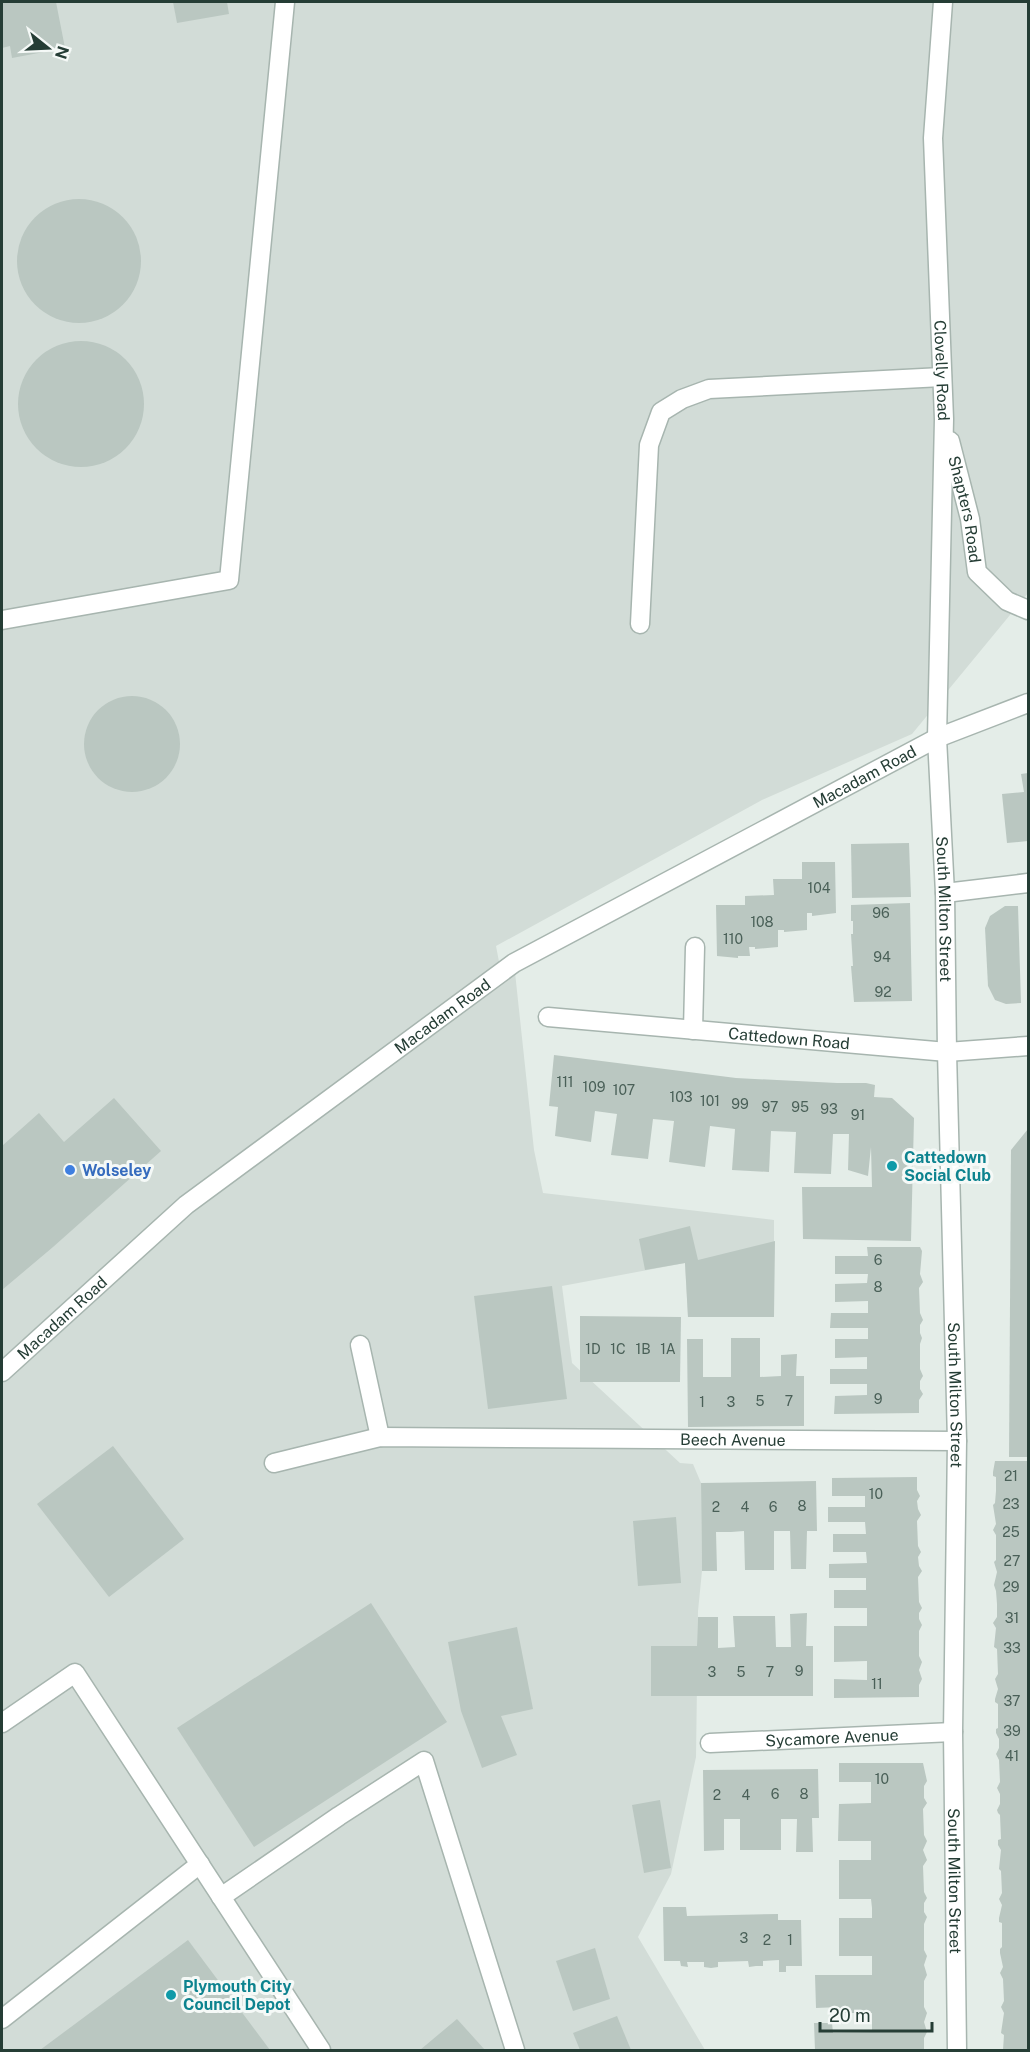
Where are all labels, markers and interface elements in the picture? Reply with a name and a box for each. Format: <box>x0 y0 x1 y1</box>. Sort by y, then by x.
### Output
north arrow <box>18 18 78 78</box>
text: N <box>51 44 73 61</box>
street label: Clovelly Road <box>931 320 954 421</box>
street label: Shapters Road <box>945 454 985 564</box>
street label: Macadam Road <box>809 741 919 812</box>
street label: South Milton Street <box>933 836 956 982</box>
house number: 104 <box>807 880 831 896</box>
house number: 96 <box>872 905 890 921</box>
house number: 108 <box>750 914 774 930</box>
house number: 110 <box>723 931 743 947</box>
house number: 94 <box>873 949 891 965</box>
street label: Macadam Road <box>391 974 494 1058</box>
house number: 92 <box>874 984 892 1000</box>
street label: Cattedown Road <box>727 1023 851 1053</box>
house number: 111 <box>556 1074 574 1090</box>
house number: 109 <box>583 1079 606 1095</box>
house number: 107 <box>613 1082 635 1098</box>
house number: 103 <box>670 1089 693 1105</box>
house number: 101 <box>700 1093 720 1109</box>
house number: 99 <box>731 1096 749 1112</box>
house number: 97 <box>762 1099 778 1115</box>
house number: 95 <box>791 1099 809 1115</box>
house number: 93 <box>820 1101 838 1117</box>
house number: 91 <box>851 1107 865 1123</box>
place label: Cattedown Social Club <box>904 1148 991 1185</box>
marker: Cattedown Social Club <box>885 1159 899 1173</box>
place label: Wolseley <box>82 1161 151 1180</box>
marker: Wolseley <box>63 1163 77 1177</box>
house number: 6 <box>874 1252 883 1268</box>
street label: Macadam Road <box>13 1272 111 1363</box>
house number: 8 <box>873 1279 883 1295</box>
street label: South Milton Street <box>944 1322 967 1468</box>
house number: 1D <box>585 1341 601 1357</box>
house number: 1C <box>610 1341 626 1357</box>
house number: 1B <box>635 1341 651 1357</box>
house number: 1A <box>660 1341 676 1357</box>
house number: 9 <box>874 1391 883 1407</box>
house number: 5 <box>756 1393 765 1409</box>
house number: 7 <box>785 1393 793 1409</box>
house number: 1 <box>699 1394 705 1410</box>
house number: 3 <box>727 1394 736 1410</box>
street label: Beech Avenue <box>680 1430 786 1449</box>
house number: 21 <box>1004 1468 1018 1484</box>
house number: 10 <box>869 1486 883 1502</box>
house number: 23 <box>1002 1496 1020 1512</box>
house number: 8 <box>797 1498 807 1514</box>
house number: 2 <box>712 1499 720 1515</box>
house number: 4 <box>741 1499 750 1515</box>
house number: 6 <box>769 1499 778 1515</box>
house number: 25 <box>1002 1524 1020 1540</box>
house number: 27 <box>1004 1553 1020 1569</box>
house number: 29 <box>1002 1579 1020 1595</box>
house number: 31 <box>1005 1610 1019 1626</box>
house number: 33 <box>1003 1640 1021 1656</box>
house number: 9 <box>795 1663 804 1679</box>
house number: 3 <box>708 1664 717 1680</box>
house number: 5 <box>737 1664 746 1680</box>
house number: 7 <box>766 1664 774 1680</box>
house number: 11 <box>871 1676 883 1692</box>
house number: 37 <box>1004 1693 1020 1709</box>
house number: 39 <box>1003 1723 1021 1739</box>
street label: Sycamore Avenue <box>765 1725 899 1750</box>
house number: 41 <box>1005 1748 1019 1764</box>
house number: 10 <box>875 1771 889 1787</box>
house number: 6 <box>771 1786 780 1802</box>
house number: 8 <box>799 1786 809 1802</box>
house number: 2 <box>713 1787 721 1803</box>
house number: 4 <box>742 1787 751 1803</box>
street label: South Milton Street <box>944 1808 965 1954</box>
house number: 3 <box>740 1930 749 1946</box>
house number: 2 <box>763 1932 771 1948</box>
house number: 1 <box>787 1932 793 1948</box>
place label: Plymouth City Council Depot <box>183 1977 292 2014</box>
marker: Plymouth City Council Depot <box>164 1988 178 2002</box>
scale bar <box>820 1995 932 2033</box>
text: 20 m <box>829 2005 871 2026</box>

